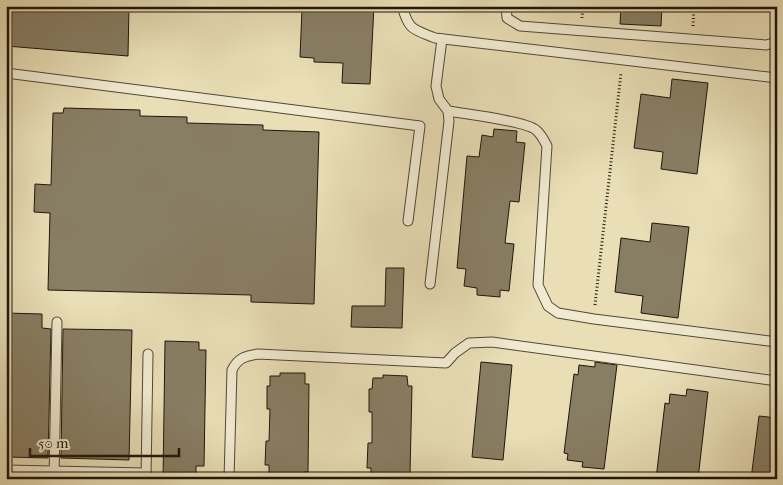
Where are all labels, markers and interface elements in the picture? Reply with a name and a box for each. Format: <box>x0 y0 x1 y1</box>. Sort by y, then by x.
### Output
scale bar <box>30 425 179 457</box>
text: 50 m <box>38 434 69 452</box>

